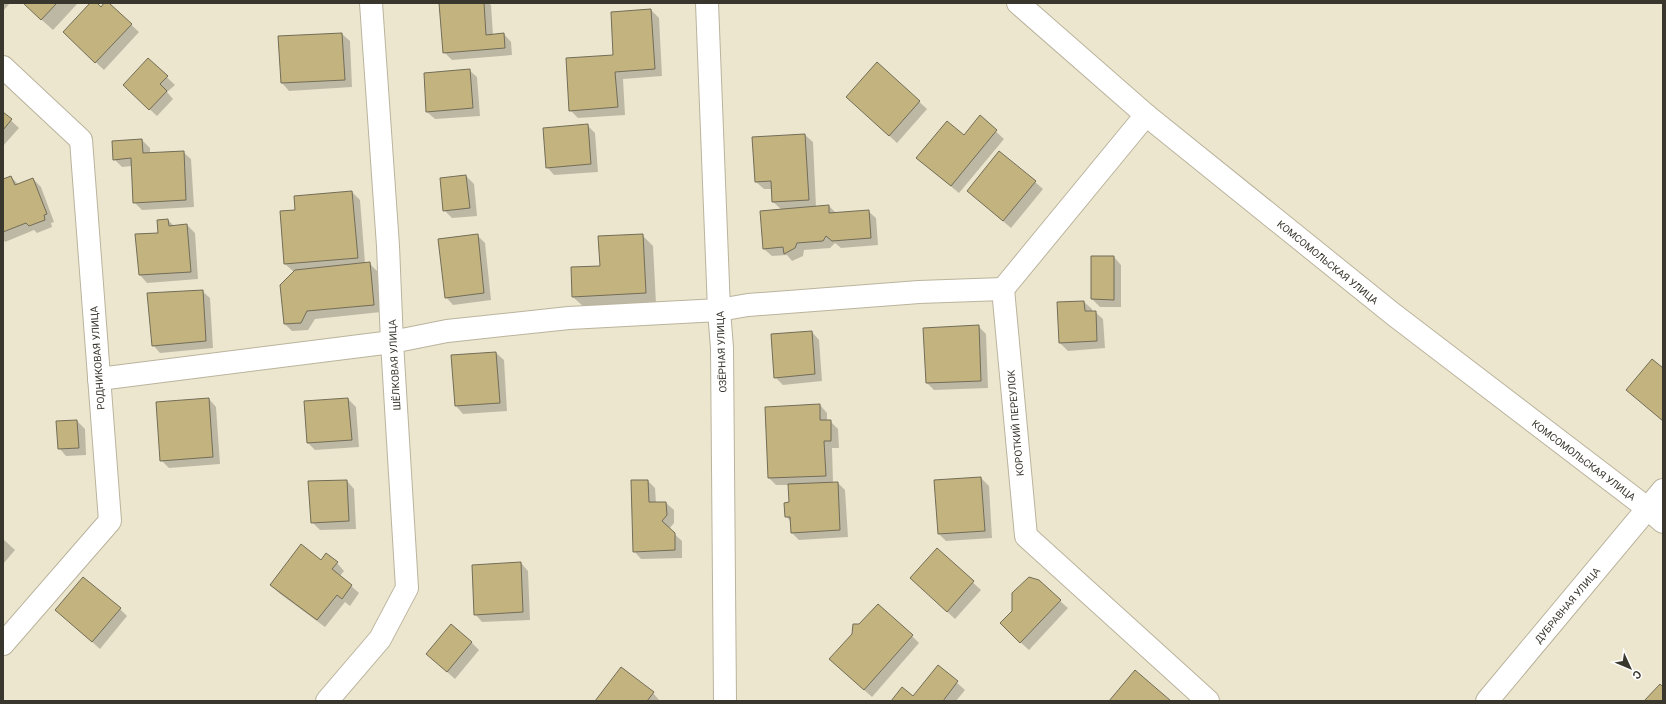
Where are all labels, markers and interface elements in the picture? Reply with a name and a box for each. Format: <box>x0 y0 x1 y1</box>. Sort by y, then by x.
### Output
street label: КОМСОМОЛЬСКАЯ УЛИЦА <box>1275 218 1381 307</box>
street label: РОДНИКОВАЯ УЛИЦА <box>88 305 107 410</box>
street label: ОЗЁРНАЯ УЛИЦА <box>714 311 728 393</box>
street label: ШЁЛКОВАЯ УЛИЦА <box>386 319 402 411</box>
street label: КОРОТКИЙ ПЕРЕУЛОК <box>1004 369 1026 477</box>
street label: КОМСОМОЛЬСКАЯ УЛИЦА <box>1530 418 1638 503</box>
street label: ДУБРАВНАЯ УЛИЦА <box>1533 565 1603 645</box>
north arrow <box>1610 648 1650 688</box>
text: С <box>1630 667 1644 682</box>

